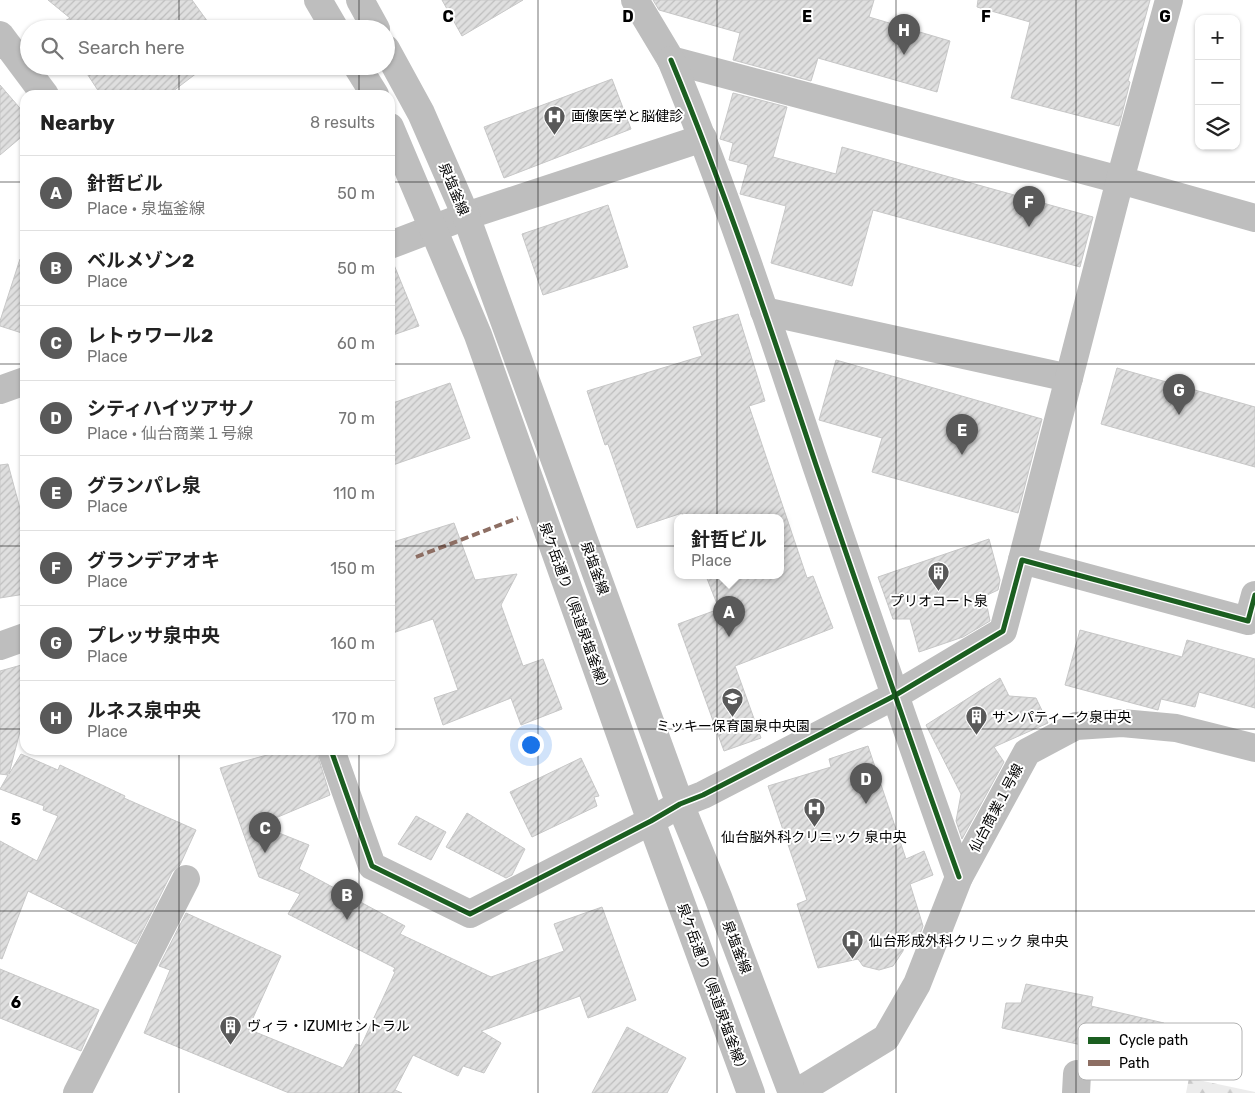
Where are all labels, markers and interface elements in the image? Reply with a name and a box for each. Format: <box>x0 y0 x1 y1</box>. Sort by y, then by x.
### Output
text: C <box>442 7 454 26</box>
text: D <box>622 7 634 26</box>
text: E <box>802 7 812 26</box>
text: F <box>981 7 991 26</box>
text: G <box>1159 7 1171 26</box>
pin: H <box>888 14 920 55</box>
map controls <box>1195 15 1240 150</box>
button: + <box>1195 15 1240 60</box>
search box <box>20 20 395 75</box>
icon: search <box>38 34 66 62</box>
text: Search here <box>78 36 185 59</box>
button: − <box>1195 60 1240 105</box>
hospital icon: 画像医学と脳健診 <box>543 104 567 135</box>
button: layers <box>1195 105 1240 150</box>
place label: 画像医学と脳健診 <box>571 108 683 125</box>
text: Nearby <box>40 110 115 135</box>
text: 8 results <box>310 113 375 132</box>
street label: 泉塩釜線 <box>435 160 472 218</box>
text: 針哲ビル <box>87 172 163 195</box>
text: A <box>50 184 62 203</box>
text: 50 m <box>337 184 375 203</box>
pin: F <box>1013 186 1045 227</box>
text: Place · 泉塩釜線 <box>87 199 205 218</box>
text: ベルメゾン2 <box>87 249 194 272</box>
text: B <box>50 259 62 278</box>
text: 50 m <box>337 259 375 278</box>
text: Place <box>87 272 128 291</box>
text: レトゥワール2 <box>87 324 213 347</box>
text: C <box>50 334 62 353</box>
text: 60 m <box>337 334 375 353</box>
text: Place <box>87 347 128 366</box>
pin: G <box>1163 374 1195 415</box>
text: シティハイツアサノ <box>87 397 256 420</box>
text: D <box>50 409 62 428</box>
text: 70 m <box>338 409 375 428</box>
pin: E <box>946 414 978 455</box>
text: Place · 仙台商業１号線 <box>87 424 253 443</box>
text: グランパレ泉 <box>87 474 201 497</box>
text: E <box>51 484 61 503</box>
text: 110 m <box>333 484 375 503</box>
text: Place <box>87 497 128 516</box>
popup <box>674 514 784 579</box>
street label: 泉ケ岳通り（県道泉塩釜線） <box>535 520 614 697</box>
text: 針哲ビル <box>691 528 767 551</box>
street label: 泉塩釜線 <box>577 539 612 597</box>
text: グランデアオキ <box>87 549 220 572</box>
text: Place <box>691 551 732 570</box>
text: F <box>51 559 61 578</box>
text: 150 m <box>330 559 375 578</box>
building icon: プリオコート泉 <box>927 561 951 592</box>
text: Place <box>87 572 128 591</box>
place label: プリオコート泉 <box>890 593 988 610</box>
pin: A <box>713 596 745 637</box>
text: プレッサ泉中央 <box>87 624 220 647</box>
text: G <box>50 634 62 653</box>
text: 160 m <box>330 634 375 653</box>
text: Place <box>87 647 128 666</box>
school or university icon: ミッキー保育園泉中央園 <box>721 686 745 717</box>
text: ルネス泉中央 <box>87 699 201 722</box>
building icon: サンパティーク泉中央 <box>964 705 988 736</box>
text: H <box>50 709 62 728</box>
text: 170 m <box>332 709 375 728</box>
place label: サンパティーク泉中央 <box>992 709 1131 726</box>
place label: ミッキー保育園泉中央園 <box>656 718 810 735</box>
text: Place <box>87 722 128 741</box>
your location <box>518 732 544 758</box>
street label: 仙台商業１号線 <box>966 761 1027 855</box>
pin: D <box>850 763 882 804</box>
hospital icon: 仙台脳外科クリニック 泉中央 <box>802 797 826 828</box>
text: 5 <box>11 810 21 829</box>
pin: C <box>249 812 281 853</box>
place label: 仙台脳外科クリニック 泉中央 <box>721 829 907 846</box>
pin: B <box>331 879 363 920</box>
street label: 泉ケ岳通り（県道泉塩釜線） <box>673 901 752 1078</box>
street label: 泉塩釜線 <box>719 918 755 976</box>
hospital icon: 仙台形成外科クリニック 泉中央 <box>841 929 865 960</box>
place label: 仙台形成外科クリニック 泉中央 <box>869 933 1068 950</box>
text: 6 <box>11 993 21 1012</box>
building icon: ヴィラ・IZUMIセントラル <box>219 1014 243 1045</box>
place label: ヴィラ・IZUMIセントラル <box>247 1018 410 1035</box>
legend <box>1078 1023 1242 1080</box>
text: Cycle path <box>1119 1032 1188 1049</box>
text: Path <box>1119 1055 1150 1072</box>

